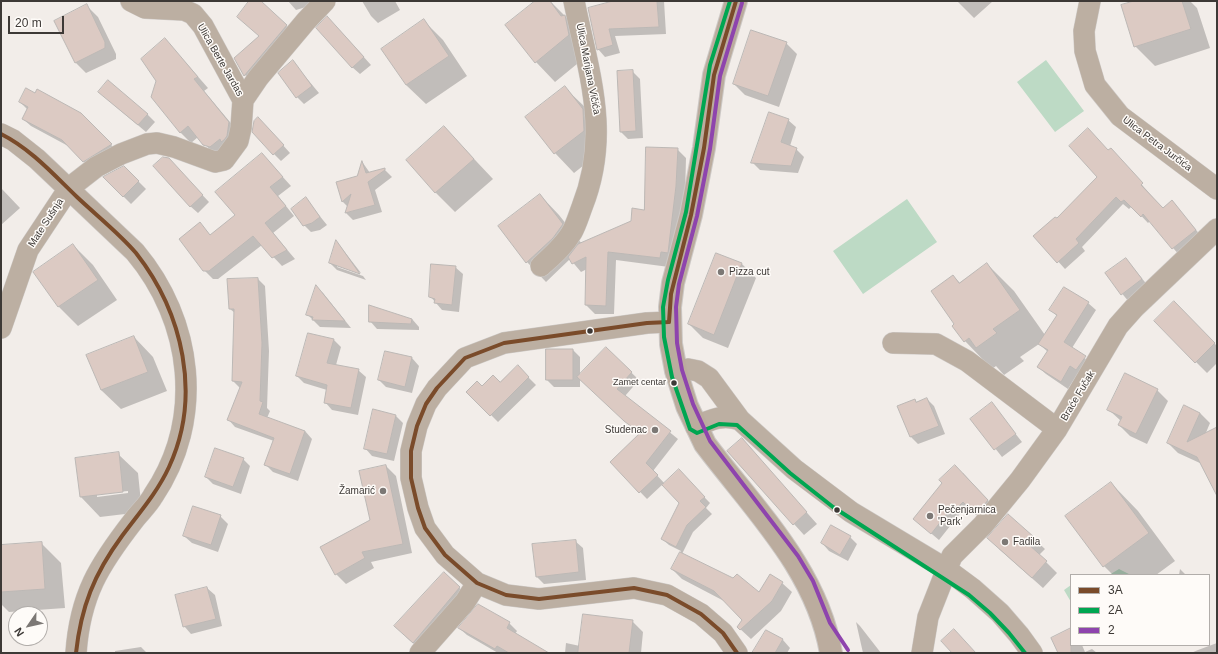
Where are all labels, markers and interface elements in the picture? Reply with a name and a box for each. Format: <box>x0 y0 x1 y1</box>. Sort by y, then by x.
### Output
scale bar <box>10 8 66 34</box>
text: 20 m <box>15 16 42 30</box>
street label: Ulica Berte Jardas <box>194 22 246 98</box>
street label: Ulica Marijana Vičića <box>573 22 603 116</box>
street label: Ulica Petra Jurčića <box>1120 114 1194 174</box>
street label: Mate Sušnja <box>26 196 66 250</box>
place label: Pizza cut <box>729 266 770 278</box>
marker: Pizza cut <box>716 267 726 277</box>
unlabelled marker <box>585 326 595 336</box>
street label: Braće Fučak <box>1058 369 1098 423</box>
place label: Zamet centar <box>613 378 666 388</box>
marker: Zamet centar <box>669 378 679 388</box>
place label: Studenac <box>605 424 647 436</box>
marker: Studenac <box>650 425 660 435</box>
place label: Žamarić <box>339 485 375 497</box>
marker: Žamarić <box>378 486 388 496</box>
place label: Pečenjarnica 'Park' <box>938 504 996 528</box>
unlabelled marker <box>832 505 842 515</box>
marker: Pečenjarnica 'Park' <box>925 511 935 521</box>
place label: Fadila <box>1013 536 1040 548</box>
marker: Fadila <box>1000 537 1010 547</box>
legend <box>1070 574 1210 646</box>
text: 3A <box>1108 583 1123 597</box>
text: 2A <box>1108 603 1123 617</box>
north arrow <box>8 606 48 646</box>
text: 2 <box>1108 623 1115 637</box>
text: N <box>12 626 26 639</box>

